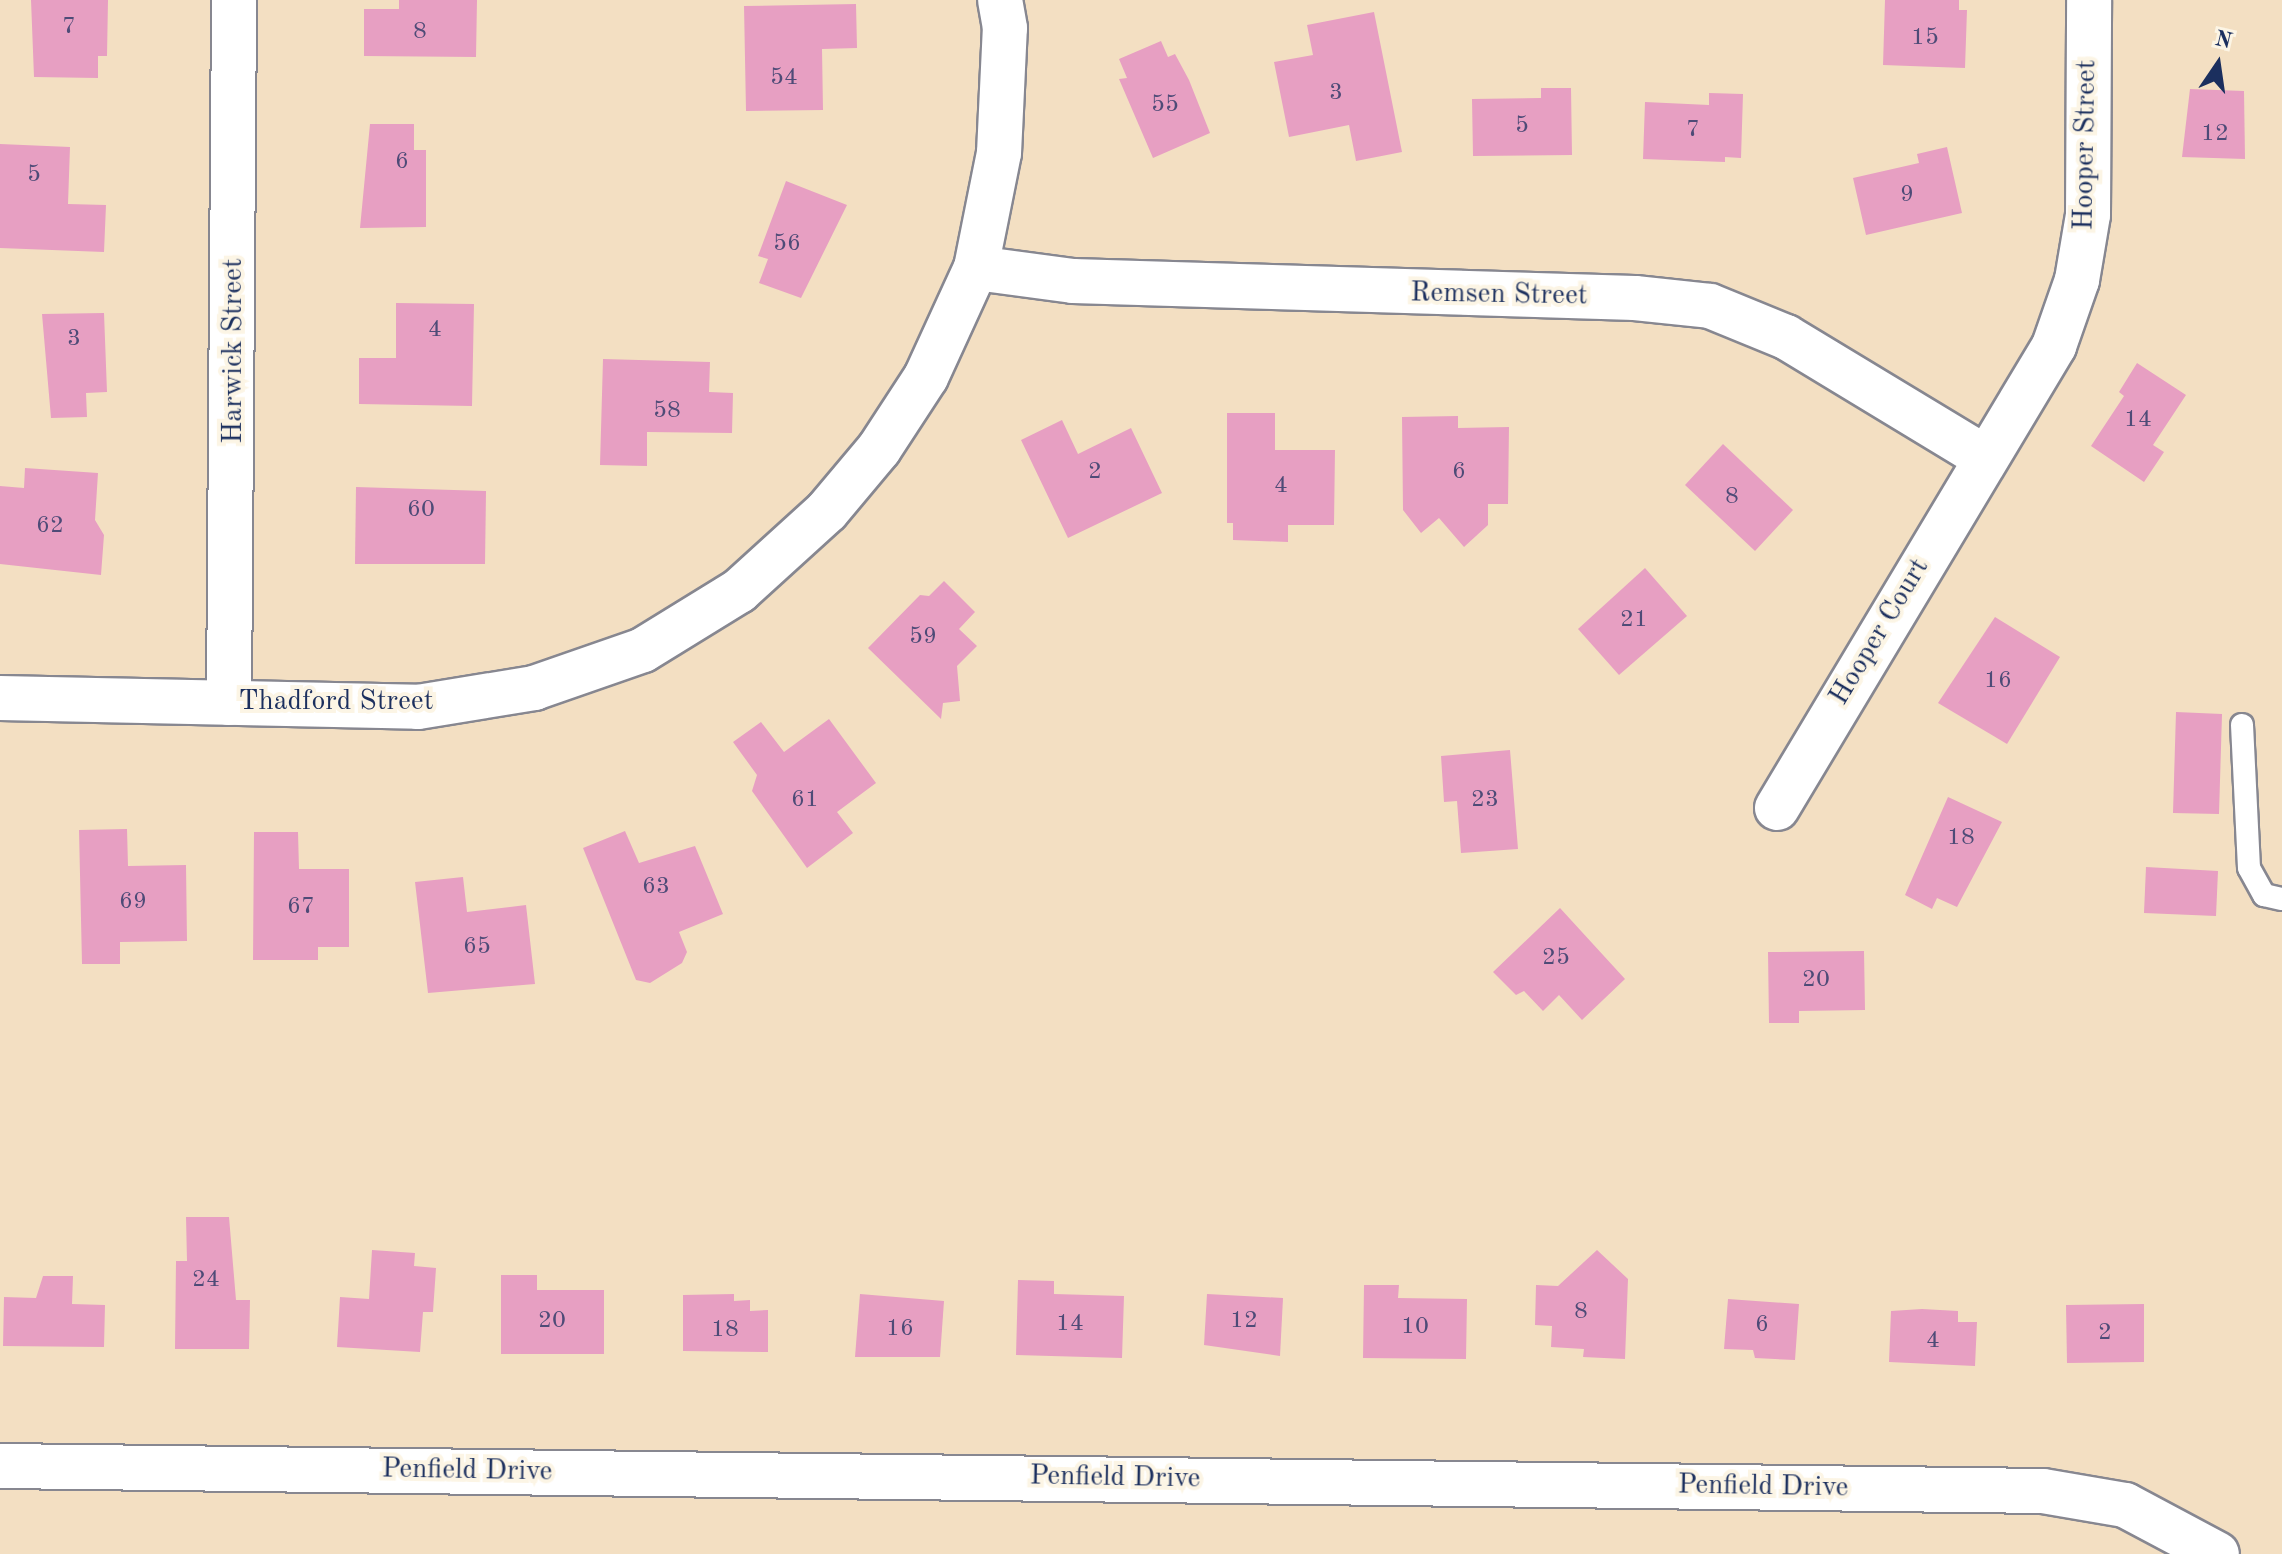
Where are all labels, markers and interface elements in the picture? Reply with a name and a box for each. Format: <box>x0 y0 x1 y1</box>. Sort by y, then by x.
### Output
house number: 7 <box>62 14 76 42</box>
house number: 8 <box>413 19 427 47</box>
north arrow <box>2178 24 2258 104</box>
house number: 15 <box>1911 25 1939 53</box>
text: N <box>2213 28 2234 53</box>
street label: Hooper Street <box>2068 59 2104 231</box>
house number: 54 <box>770 65 798 93</box>
house number: 3 <box>1329 80 1343 108</box>
house number: 55 <box>1151 92 1179 120</box>
house number: 5 <box>1515 113 1529 141</box>
house number: 7 <box>1686 117 1700 145</box>
house number: 12 <box>2201 121 2229 149</box>
house number: 6 <box>395 149 409 177</box>
house number: 5 <box>27 162 41 190</box>
house number: 9 <box>1900 182 1914 210</box>
house number: 56 <box>773 231 801 259</box>
street label: Harwick Street <box>217 258 251 444</box>
street label: Remsen Street <box>1410 277 1588 313</box>
house number: 4 <box>428 317 442 345</box>
house number: 3 <box>67 326 81 354</box>
house number: 58 <box>653 398 681 426</box>
house number: 14 <box>2124 407 2152 435</box>
house number: 2 <box>1088 459 1102 487</box>
house number: 6 <box>1452 459 1466 487</box>
house number: 4 <box>1274 473 1288 501</box>
house number: 8 <box>1725 484 1739 512</box>
house number: 60 <box>407 497 435 525</box>
house number: 62 <box>36 513 64 541</box>
street label: Hooper Court <box>1823 552 1937 712</box>
house number: 21 <box>1620 607 1648 635</box>
house number: 59 <box>909 624 937 652</box>
house number: 16 <box>1984 668 2012 696</box>
street label: Thadford Street <box>239 685 433 719</box>
house number: 61 <box>791 787 819 815</box>
house number: 23 <box>1471 787 1499 815</box>
house number: 18 <box>1947 825 1975 853</box>
house number: 63 <box>642 874 670 902</box>
house number: 69 <box>119 889 147 917</box>
house number: 67 <box>287 894 315 922</box>
house number: 65 <box>463 934 491 962</box>
house number: 25 <box>1542 945 1570 973</box>
house number: 20 <box>1802 967 1830 995</box>
house number: 24 <box>192 1267 220 1295</box>
house number: 8 <box>1574 1299 1588 1327</box>
house number: 20 <box>538 1308 566 1336</box>
house number: 12 <box>1230 1308 1258 1336</box>
house number: 14 <box>1056 1311 1084 1339</box>
house number: 6 <box>1755 1312 1769 1340</box>
house number: 10 <box>1401 1314 1429 1342</box>
house number: 16 <box>886 1316 914 1344</box>
house number: 18 <box>711 1317 739 1345</box>
house number: 2 <box>2098 1320 2112 1348</box>
house number: 4 <box>1926 1328 1940 1356</box>
street label: Penfield Drive <box>381 1453 553 1489</box>
street label: Penfield Drive <box>1029 1460 1201 1496</box>
street label: Penfield Drive <box>1677 1469 1849 1505</box>

